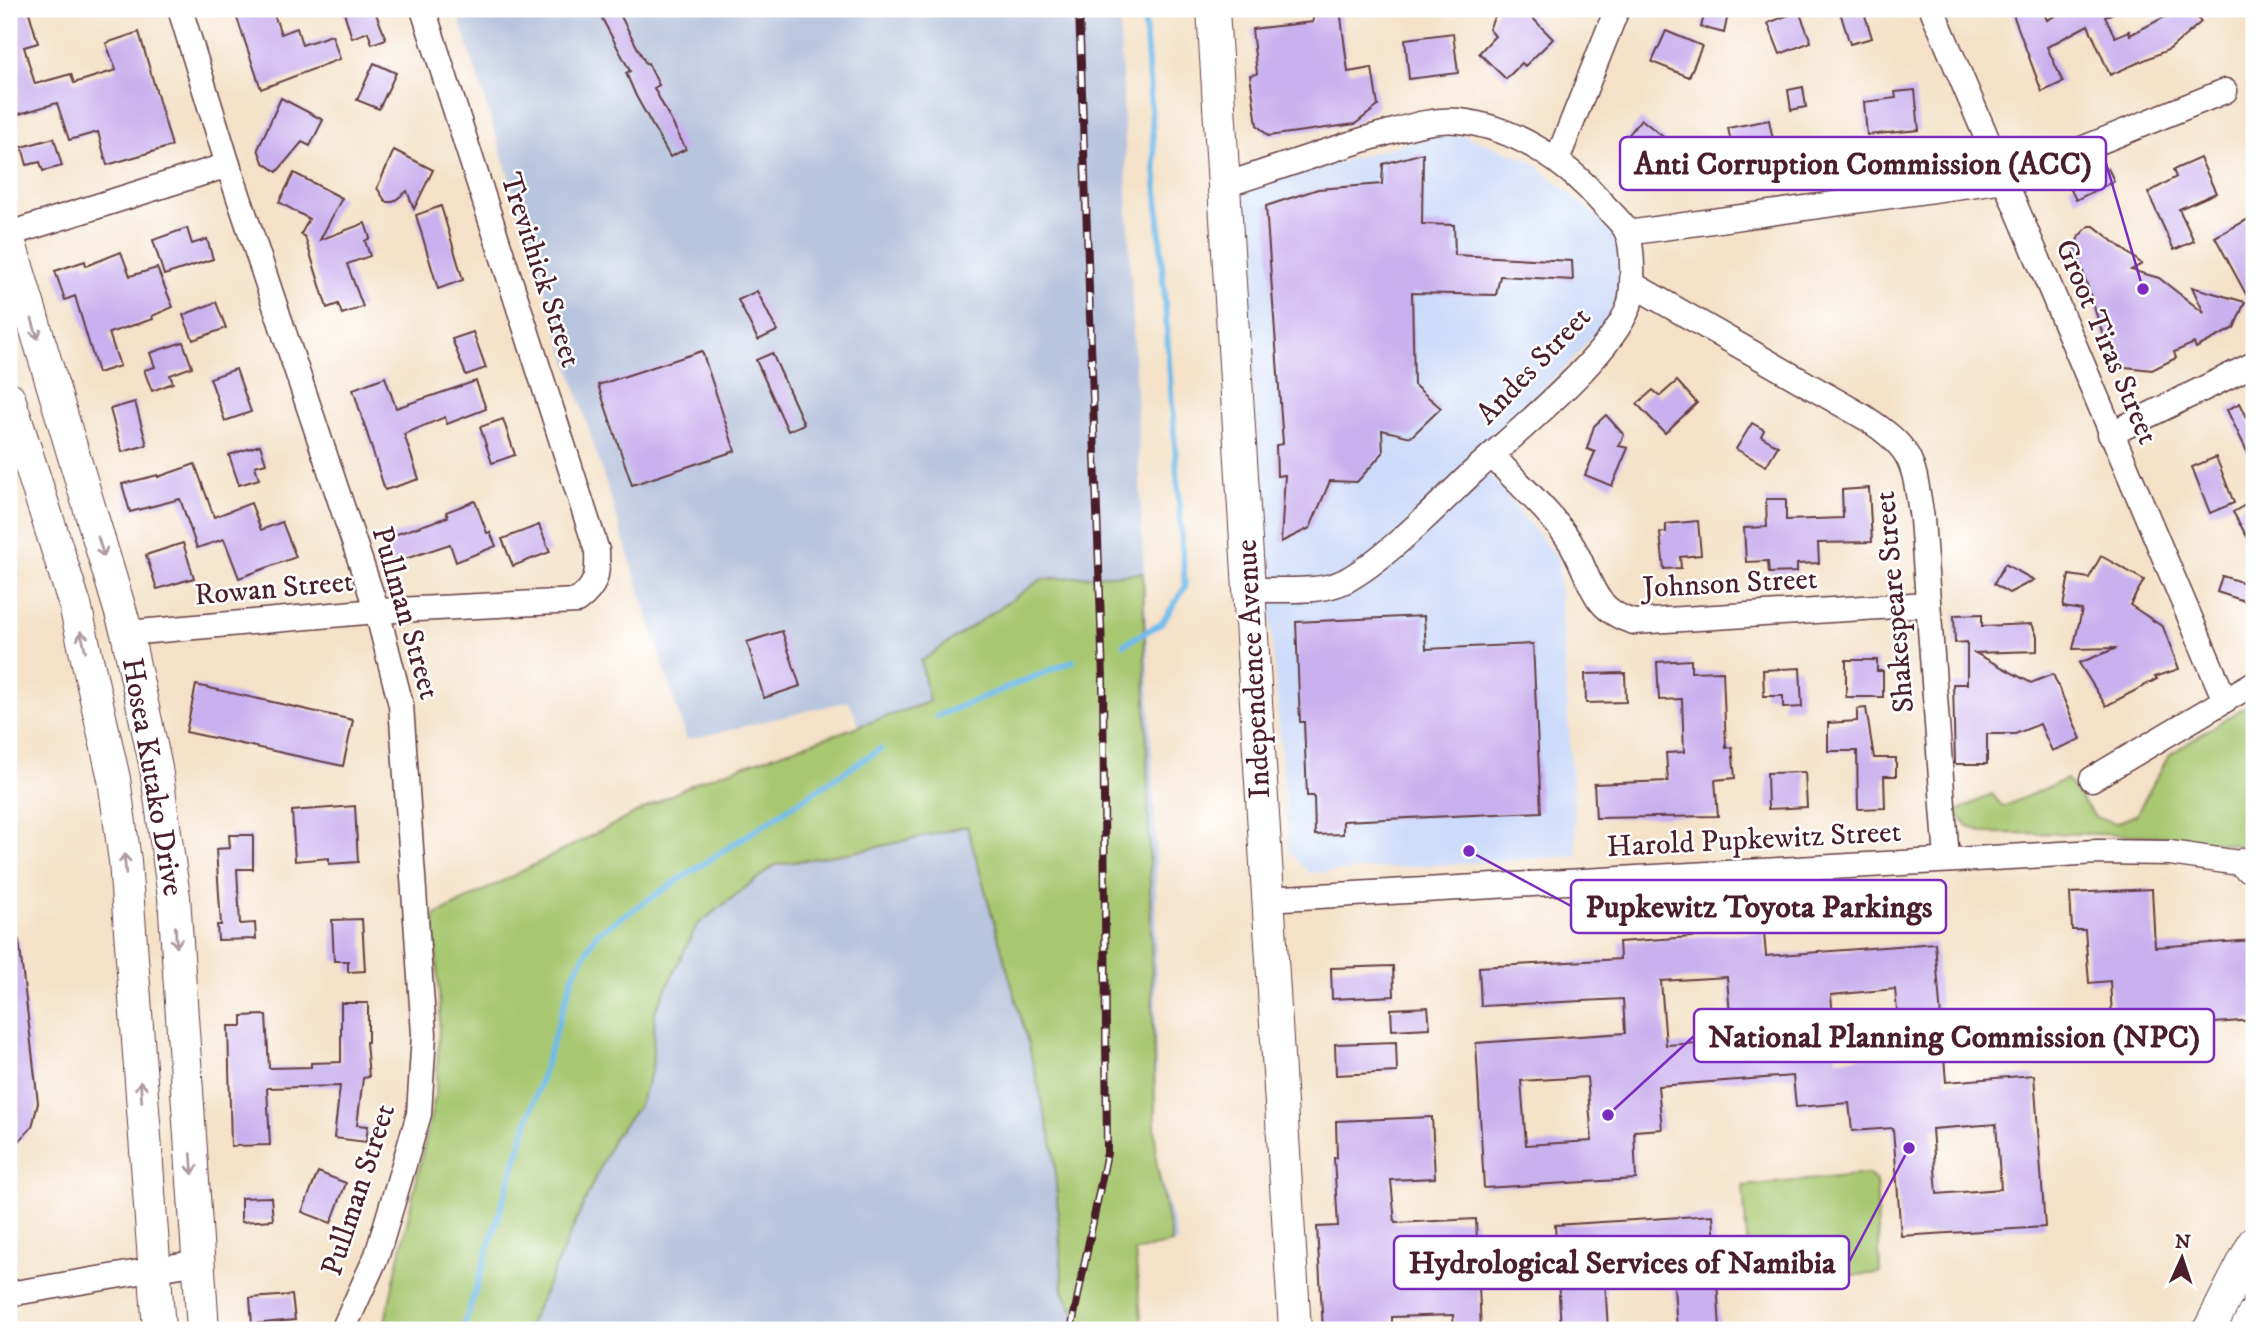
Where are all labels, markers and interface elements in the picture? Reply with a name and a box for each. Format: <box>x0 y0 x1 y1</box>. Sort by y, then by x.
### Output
callout: Anti Corruption Commission (ACC) <box>1620 137 2106 190</box>
text: Anti Corruption Commission (ACC) <box>1633 145 2092 185</box>
street label: Trevithick Street <box>491 168 589 372</box>
street label: Groot Tiras Street <box>2046 234 2166 450</box>
street label: Andes Street <box>1469 299 1599 433</box>
one-way arrow <box>30 317 43 339</box>
street label: Shakespeare Street <box>1867 490 1923 714</box>
street label: Pullman Street <box>363 522 447 704</box>
one-way arrow <box>95 535 108 557</box>
street label: Independence Avenue <box>1229 538 1279 800</box>
street label: Johnson Street <box>1639 561 1818 607</box>
street label: Rowan Street <box>193 564 355 614</box>
one-way arrow <box>76 630 90 653</box>
street label: Hosea Kutako Drive <box>113 655 191 899</box>
street label: Harold Pupkewitz Street <box>1606 814 1902 866</box>
one-way arrow <box>118 853 131 876</box>
callout: Pupkewitz Toyota Parkings <box>1571 880 1946 933</box>
text: Pupkewitz Toyota Parkings <box>1585 888 1933 928</box>
one-way arrow <box>170 925 183 948</box>
callout: National Planning Commission (NPC) <box>1694 1009 2214 1062</box>
text: National Planning Commission (NPC) <box>1708 1018 2200 1058</box>
one-way arrow <box>134 1080 147 1103</box>
street label: Pullman Street <box>314 1100 404 1280</box>
one-way arrow <box>186 1152 199 1175</box>
north arrow <box>2148 1224 2218 1294</box>
text: N <box>2174 1231 2192 1254</box>
callout: Hydrological Services of Namibia <box>1394 1236 1849 1289</box>
text: Hydrological Services of Namibia <box>1408 1244 1836 1284</box>

